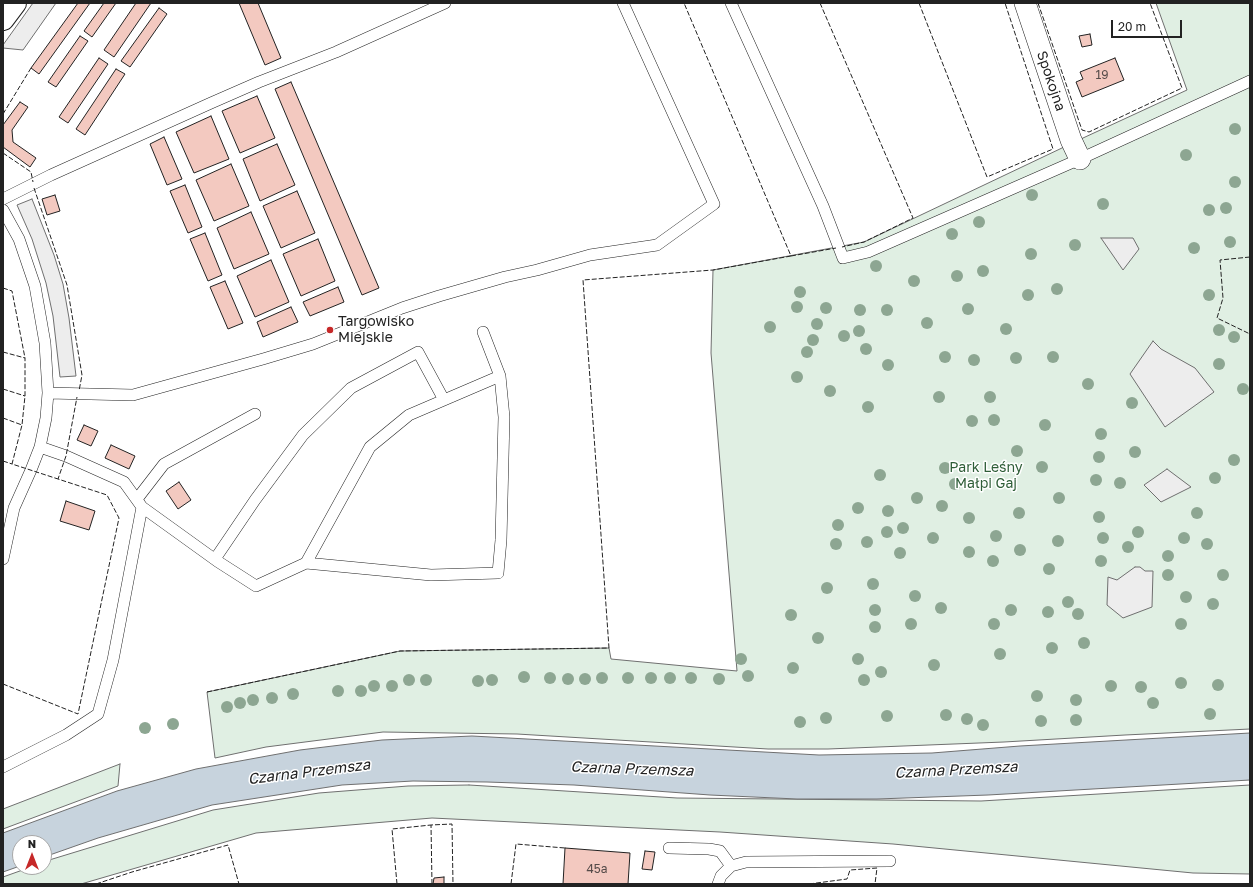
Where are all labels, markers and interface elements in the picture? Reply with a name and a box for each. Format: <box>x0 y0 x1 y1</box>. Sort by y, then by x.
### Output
scale bar <box>1113 12 1184 38</box>
text: 20 m <box>1118 19 1146 34</box>
street label: Spokojna <box>1033 49 1069 113</box>
house number: 19 <box>1095 68 1109 82</box>
place label: Targowisko Miejskie <box>338 314 414 346</box>
marker: Targowisko Miejskie <box>325 325 335 335</box>
park label: Park Leśny Małpi Gaj <box>949 460 1023 492</box>
water label: Czarna Przemsza <box>247 756 371 788</box>
water label: Czarna Przemsza <box>570 758 694 780</box>
water label: Czarna Przemsza <box>894 758 1018 782</box>
north arrow <box>12 835 52 875</box>
text: N <box>28 837 36 850</box>
house number: 45a <box>586 862 608 876</box>

